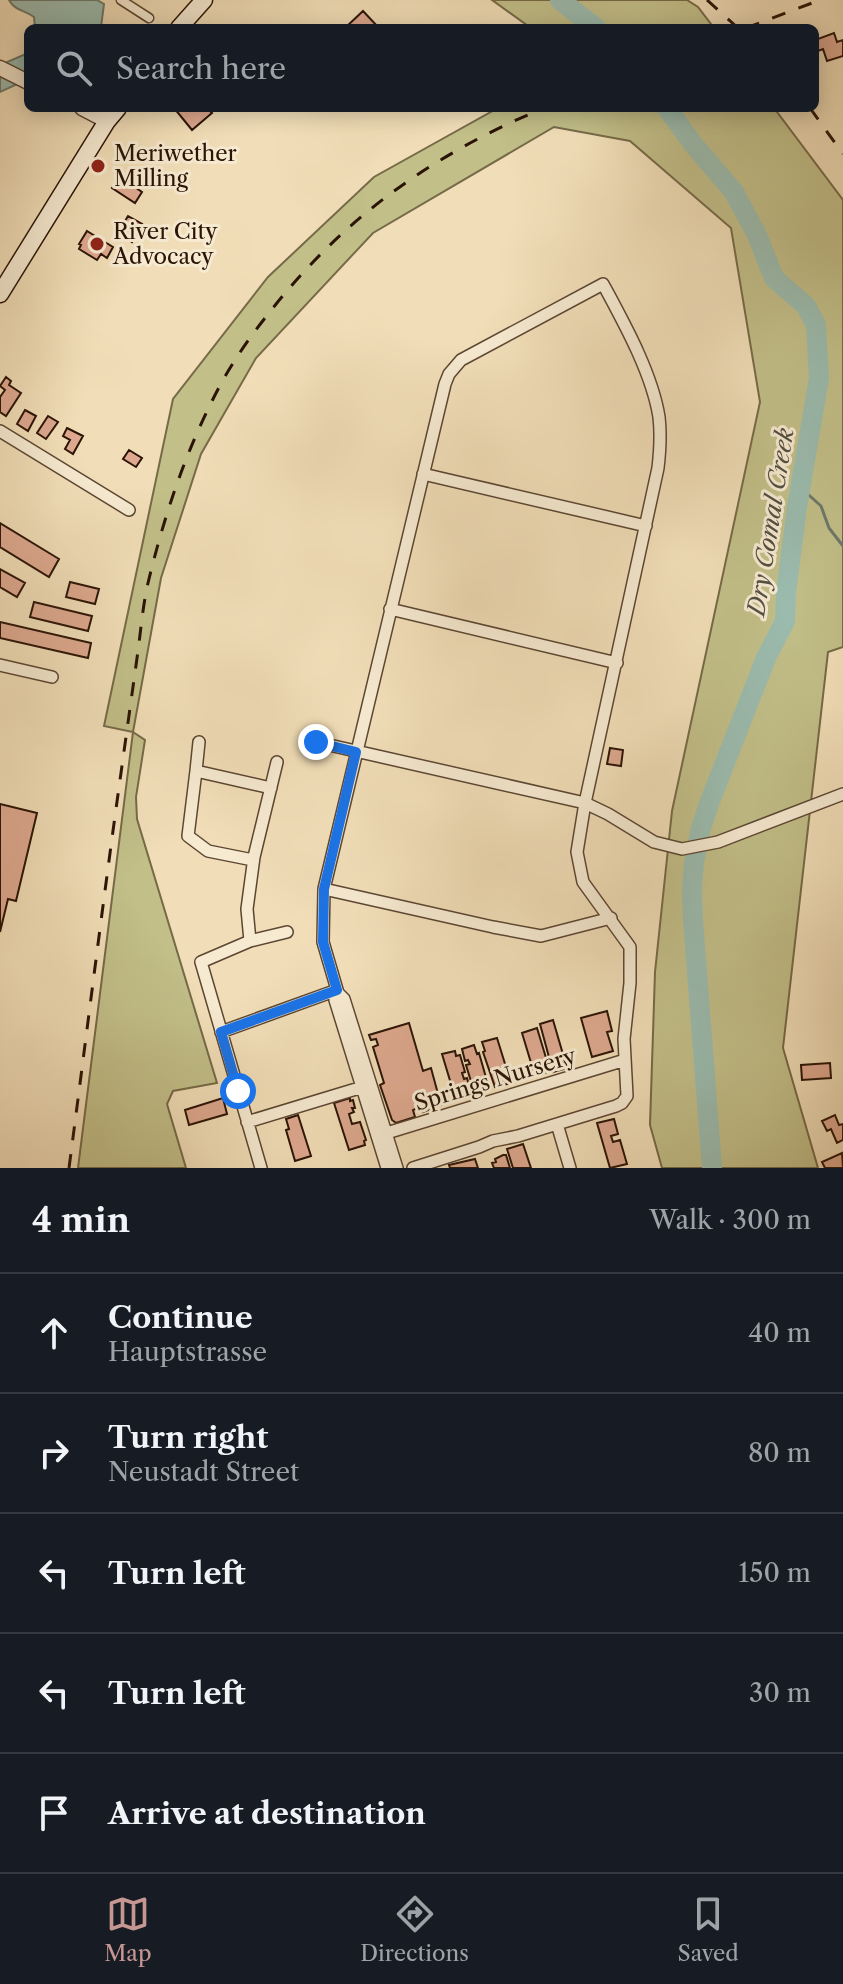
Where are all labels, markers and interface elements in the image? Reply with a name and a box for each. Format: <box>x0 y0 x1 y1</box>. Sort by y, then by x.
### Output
search box <box>24 24 819 112</box>
icon: search <box>52 46 96 90</box>
text: Search here <box>116 50 286 87</box>
place label: Meriwether Milling <box>114 140 237 192</box>
marker: Meriwether Milling <box>89 157 107 175</box>
place label: River City Advocacy <box>112 218 218 270</box>
marker: River City Advocacy <box>88 235 106 253</box>
water label: Dry Comal Creek <box>741 425 800 620</box>
route end <box>298 724 334 760</box>
street label: Springs Nursery <box>411 1042 580 1117</box>
route start <box>220 1073 256 1109</box>
text: 4 min <box>32 1199 130 1241</box>
text: Walk · 300 m <box>649 1204 811 1236</box>
text: Continue <box>108 1299 253 1336</box>
icon: ahead <box>32 1311 76 1355</box>
text: 40 m <box>748 1317 811 1349</box>
text: Hauptstrasse <box>108 1336 267 1368</box>
text: Turn right <box>108 1419 268 1456</box>
icon: right <box>32 1431 76 1475</box>
text: 80 m <box>748 1437 811 1469</box>
text: Neustadt Street <box>108 1456 299 1488</box>
icon: left <box>32 1551 76 1595</box>
text: Turn left <box>108 1555 245 1592</box>
text: 150 m <box>738 1557 811 1589</box>
icon: left <box>32 1671 76 1715</box>
text: Turn left <box>108 1675 245 1712</box>
text: 30 m <box>749 1677 811 1709</box>
icon: arrive <box>32 1791 76 1835</box>
text: Arrive at destination <box>108 1795 426 1832</box>
tab: Map <box>104 1892 152 1967</box>
tab: Directions <box>360 1892 469 1967</box>
tab: Saved <box>678 1892 739 1967</box>

